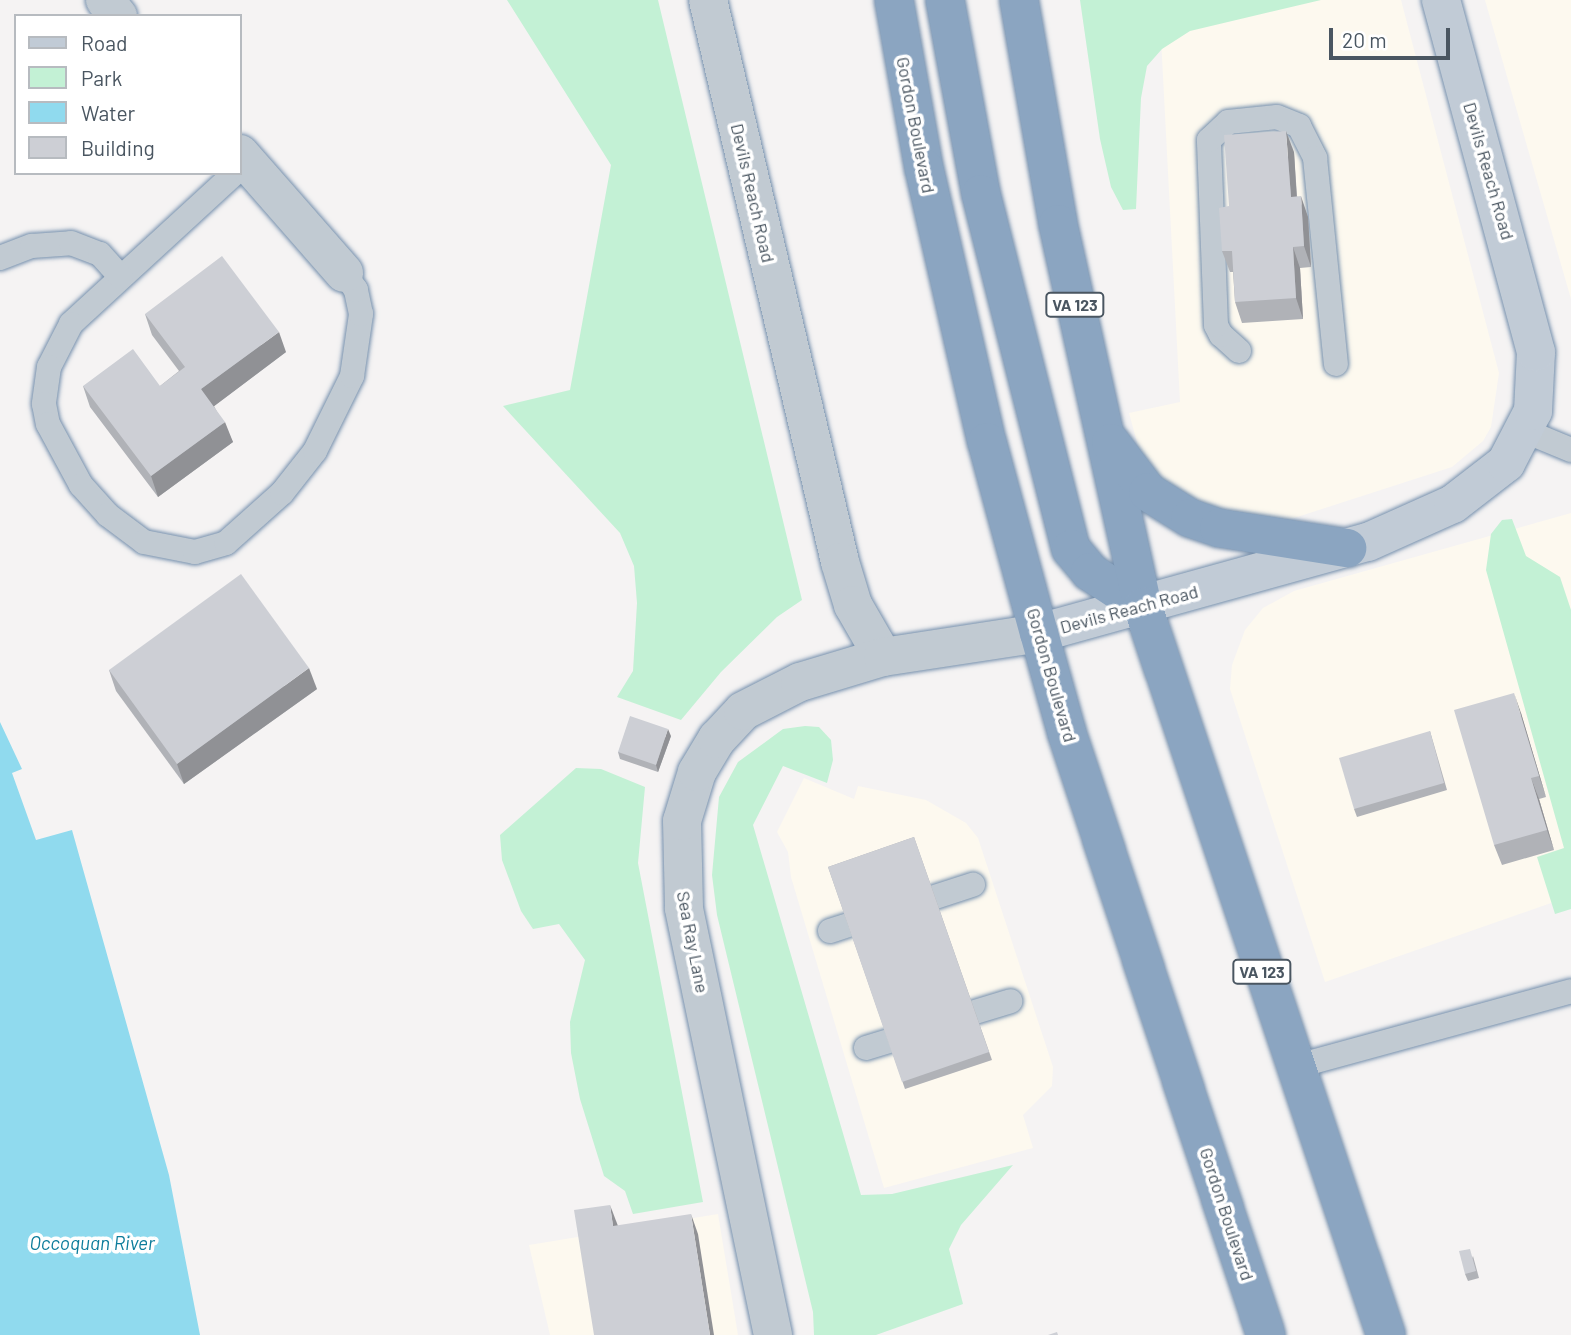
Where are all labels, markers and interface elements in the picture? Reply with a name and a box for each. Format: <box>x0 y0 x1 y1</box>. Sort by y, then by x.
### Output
legend <box>14 14 242 175</box>
scale bar <box>1333 14 1454 58</box>
text: 20 m <box>1342 27 1387 52</box>
text: Road <box>81 30 127 55</box>
street label: Gordon Boulevard <box>892 55 940 195</box>
text: Park <box>81 65 122 90</box>
text: Water <box>81 100 135 125</box>
street label: Devils Reach Road <box>1459 100 1519 242</box>
street label: Devils Reach Road <box>726 121 780 265</box>
text: Building <box>81 135 155 160</box>
road number: VA 123 <box>1045 292 1105 318</box>
street label: Devils Reach Road <box>1058 580 1200 638</box>
street label: Gordon Boulevard <box>1023 606 1081 744</box>
street label: Sea Ray Lane <box>673 889 713 995</box>
road number: VA 123 <box>1232 960 1292 984</box>
street label: Gordon Boulevard <box>1195 1145 1259 1283</box>
water label: Occoquan River <box>29 1232 155 1254</box>

